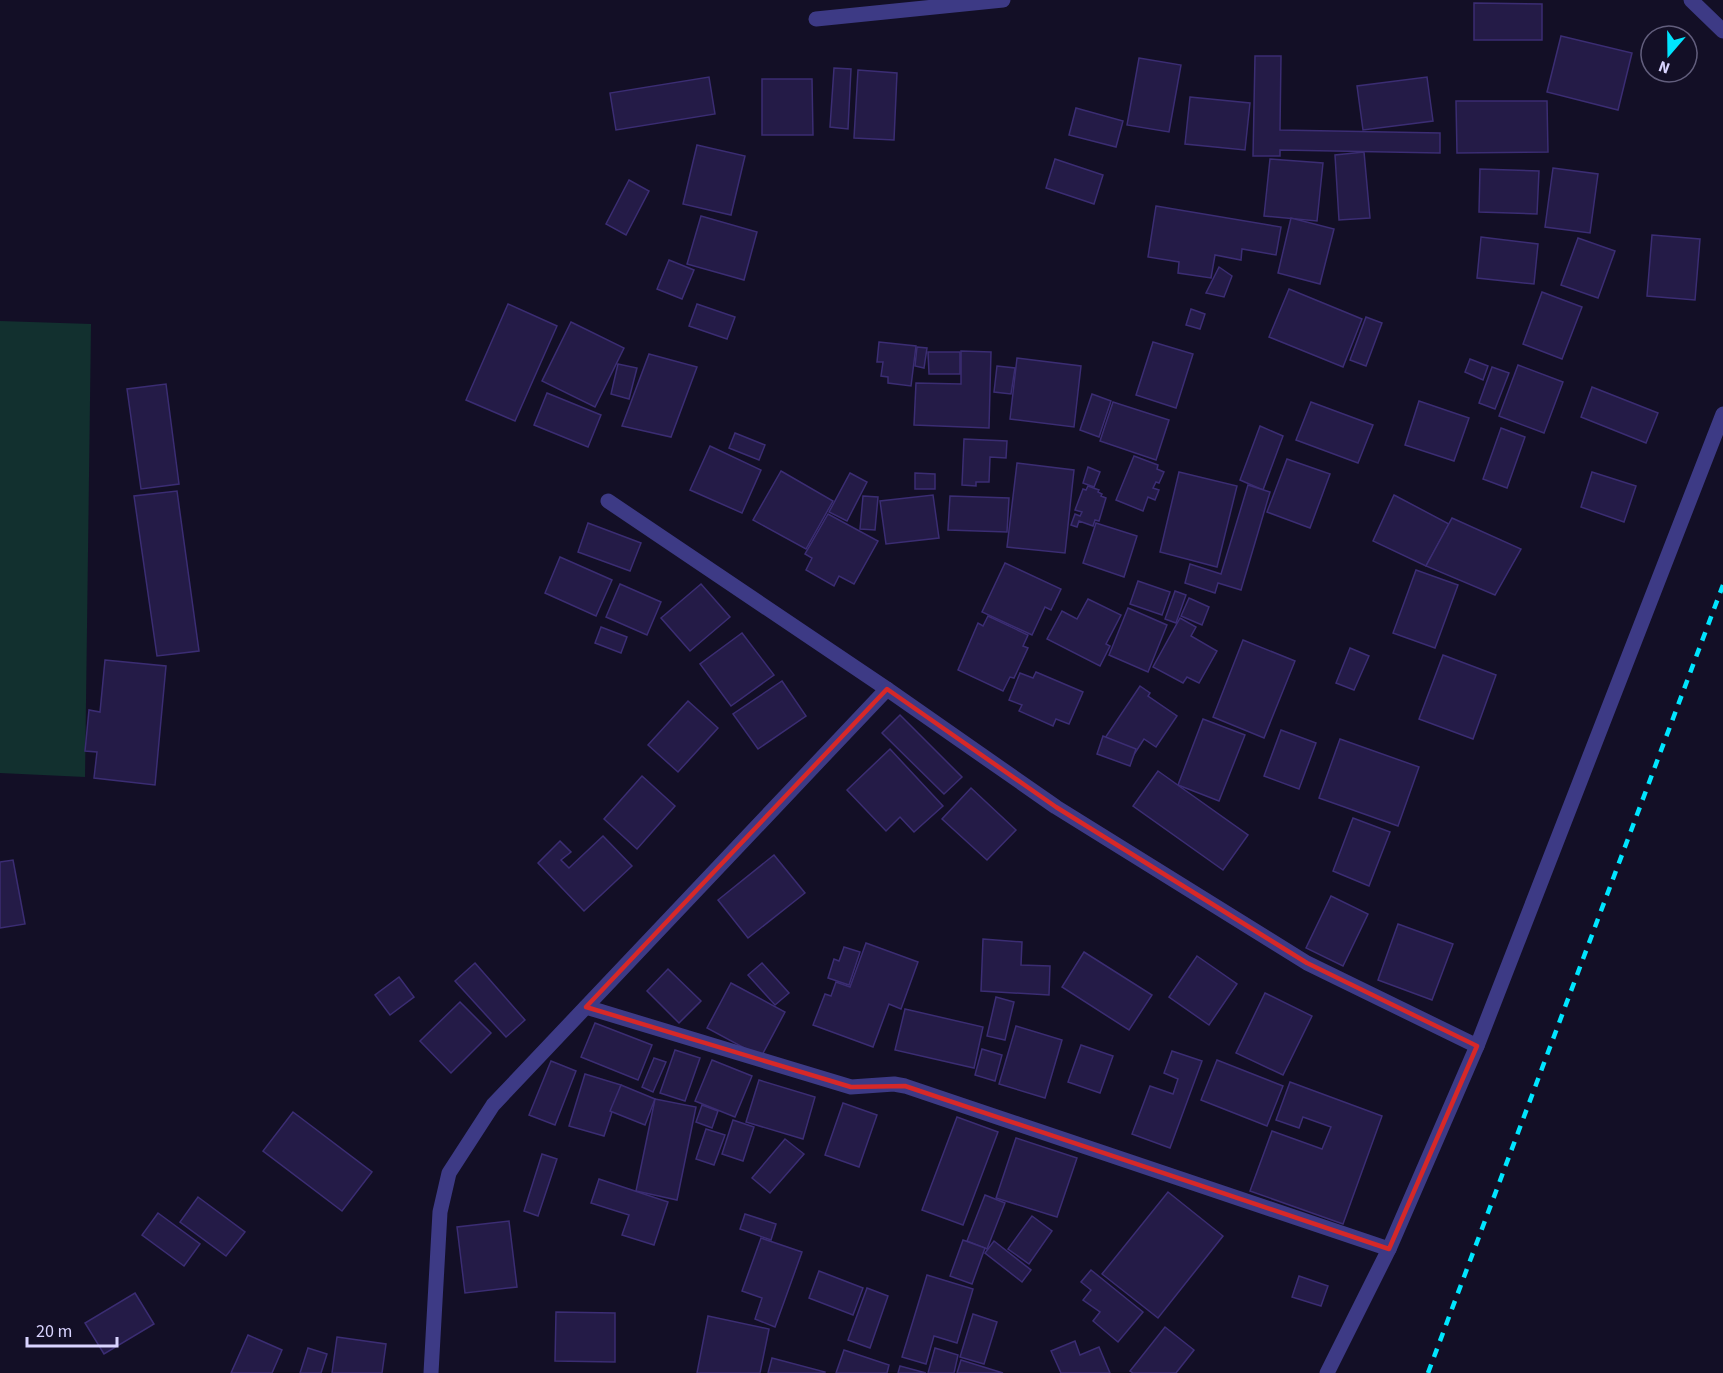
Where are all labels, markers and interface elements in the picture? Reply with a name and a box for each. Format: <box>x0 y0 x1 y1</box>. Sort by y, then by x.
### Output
north arrow <box>1639 24 1699 84</box>
text: N <box>1655 55 1673 79</box>
scale bar <box>27 1310 117 1348</box>
text: 20 m <box>36 1319 72 1344</box>

